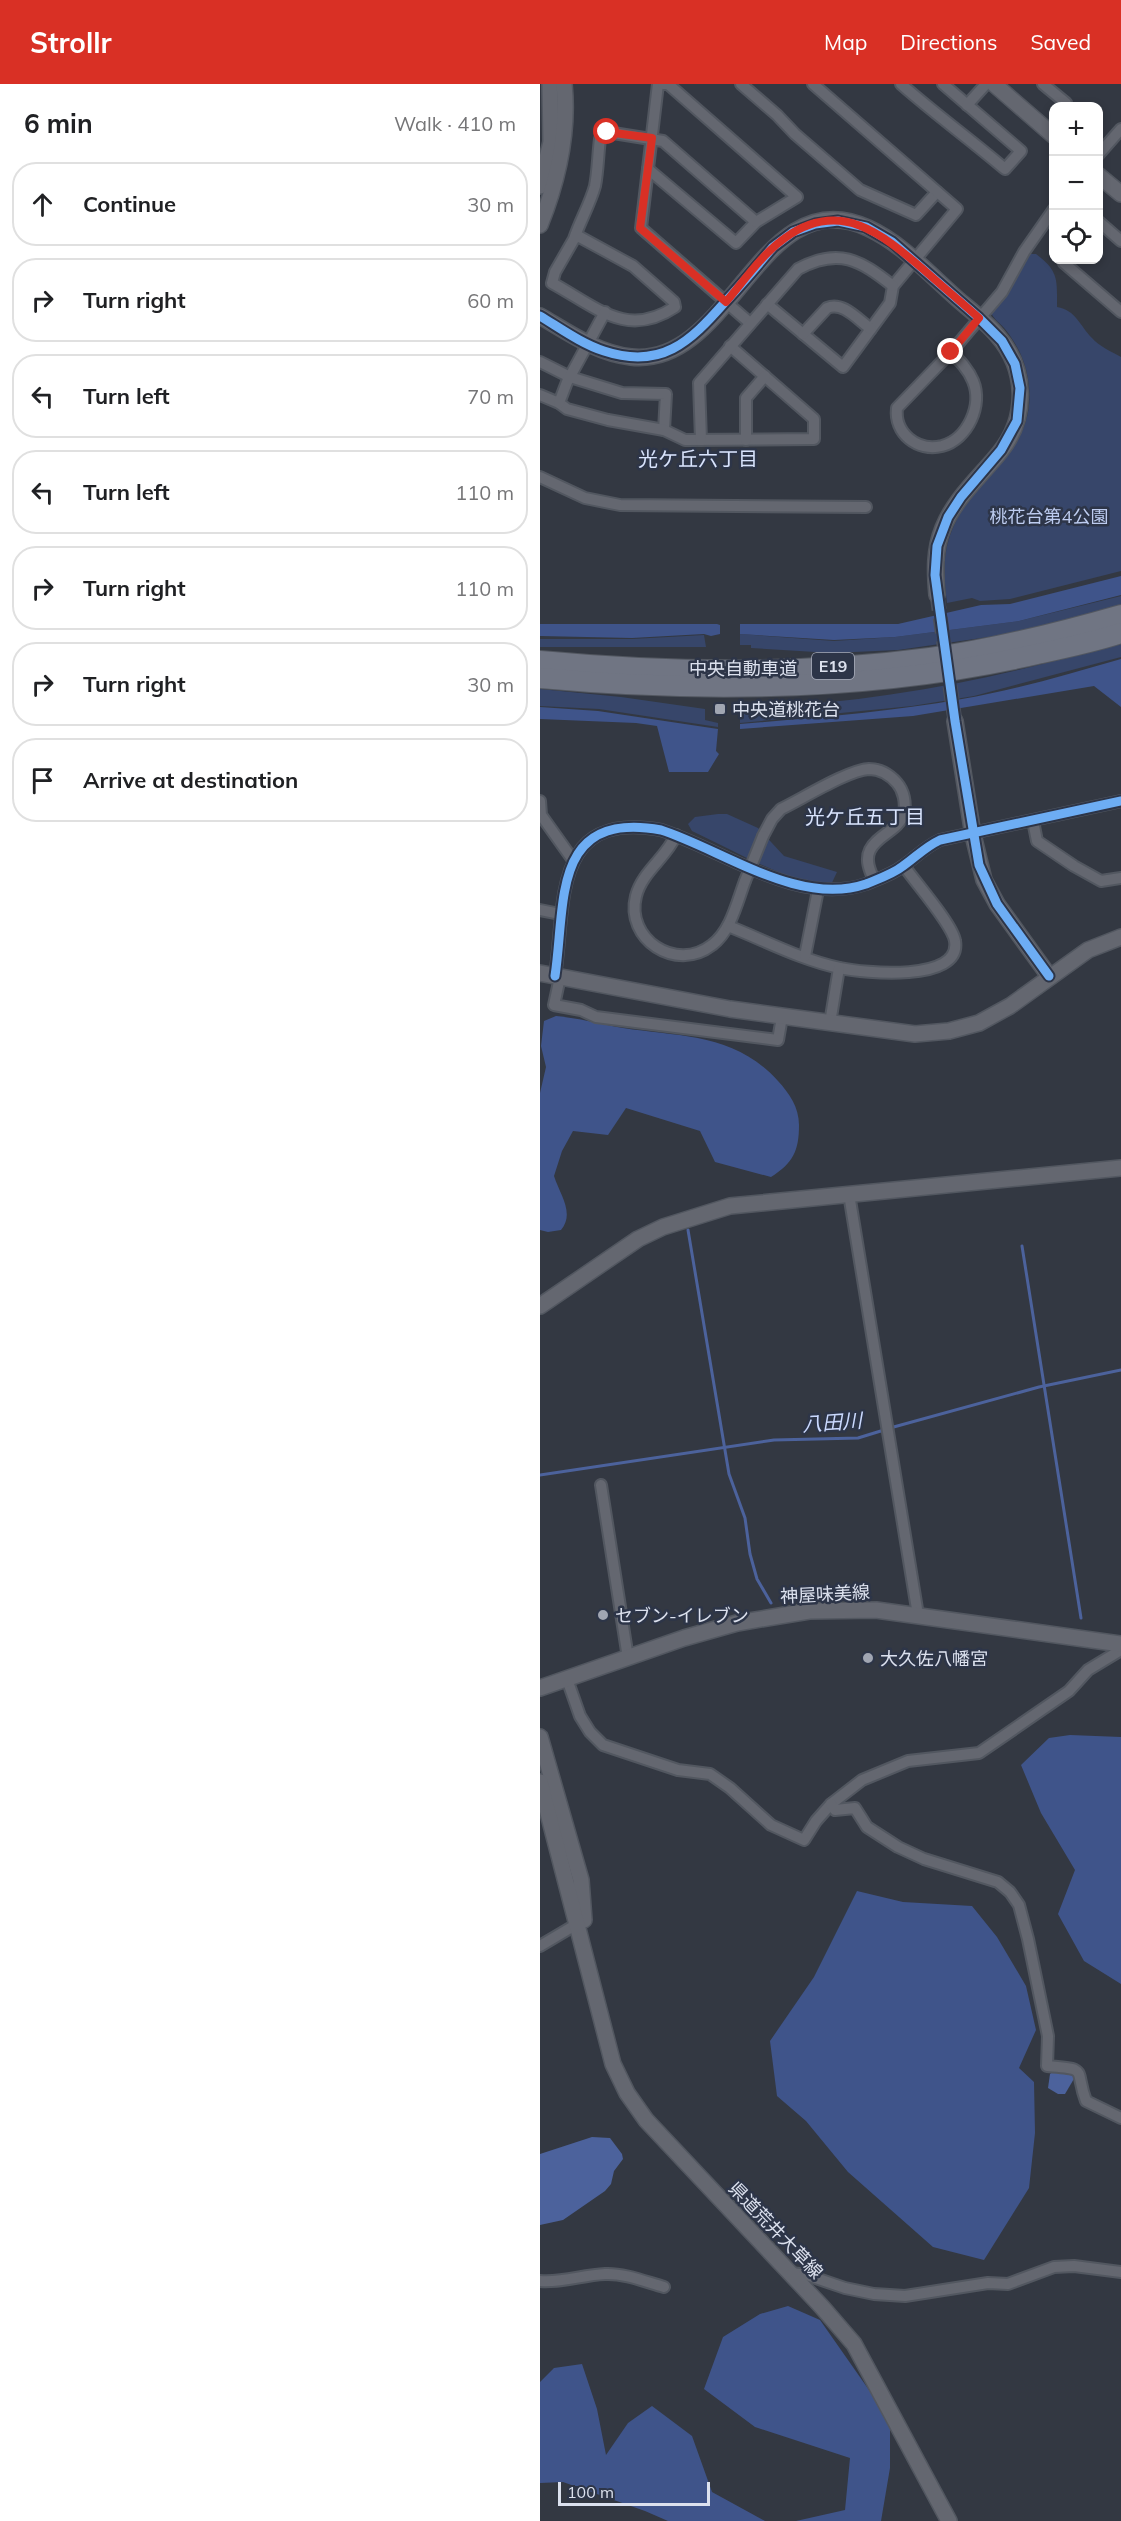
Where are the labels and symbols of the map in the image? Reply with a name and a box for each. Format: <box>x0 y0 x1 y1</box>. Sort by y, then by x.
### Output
route start <box>593 118 619 144</box>
route end <box>937 338 963 364</box>
district label: 光ケ丘六丁目 <box>638 446 758 471</box>
park label: 桃花台第4公園 <box>990 505 1108 528</box>
road number: E19 <box>812 653 854 679</box>
street label: 中央自動車道 <box>689 657 797 680</box>
place label: 中央道桃花台 <box>732 698 840 721</box>
marker: 中央道桃花台 <box>713 702 727 716</box>
district label: 光ケ丘五丁目 <box>805 804 925 829</box>
water label: 八田川 <box>801 1407 865 1437</box>
street label: 神屋味美線 <box>779 1580 871 1608</box>
place label: セブン-イレブン <box>615 1604 749 1627</box>
marker: セブン-イレブン <box>596 1608 610 1622</box>
place label: 大久佐八幡宮 <box>880 1647 988 1670</box>
marker: 大久佐八幡宮 <box>861 1651 875 1665</box>
street label: 県道荒井大草線 <box>724 2177 828 2283</box>
scale bar <box>558 2479 710 2506</box>

